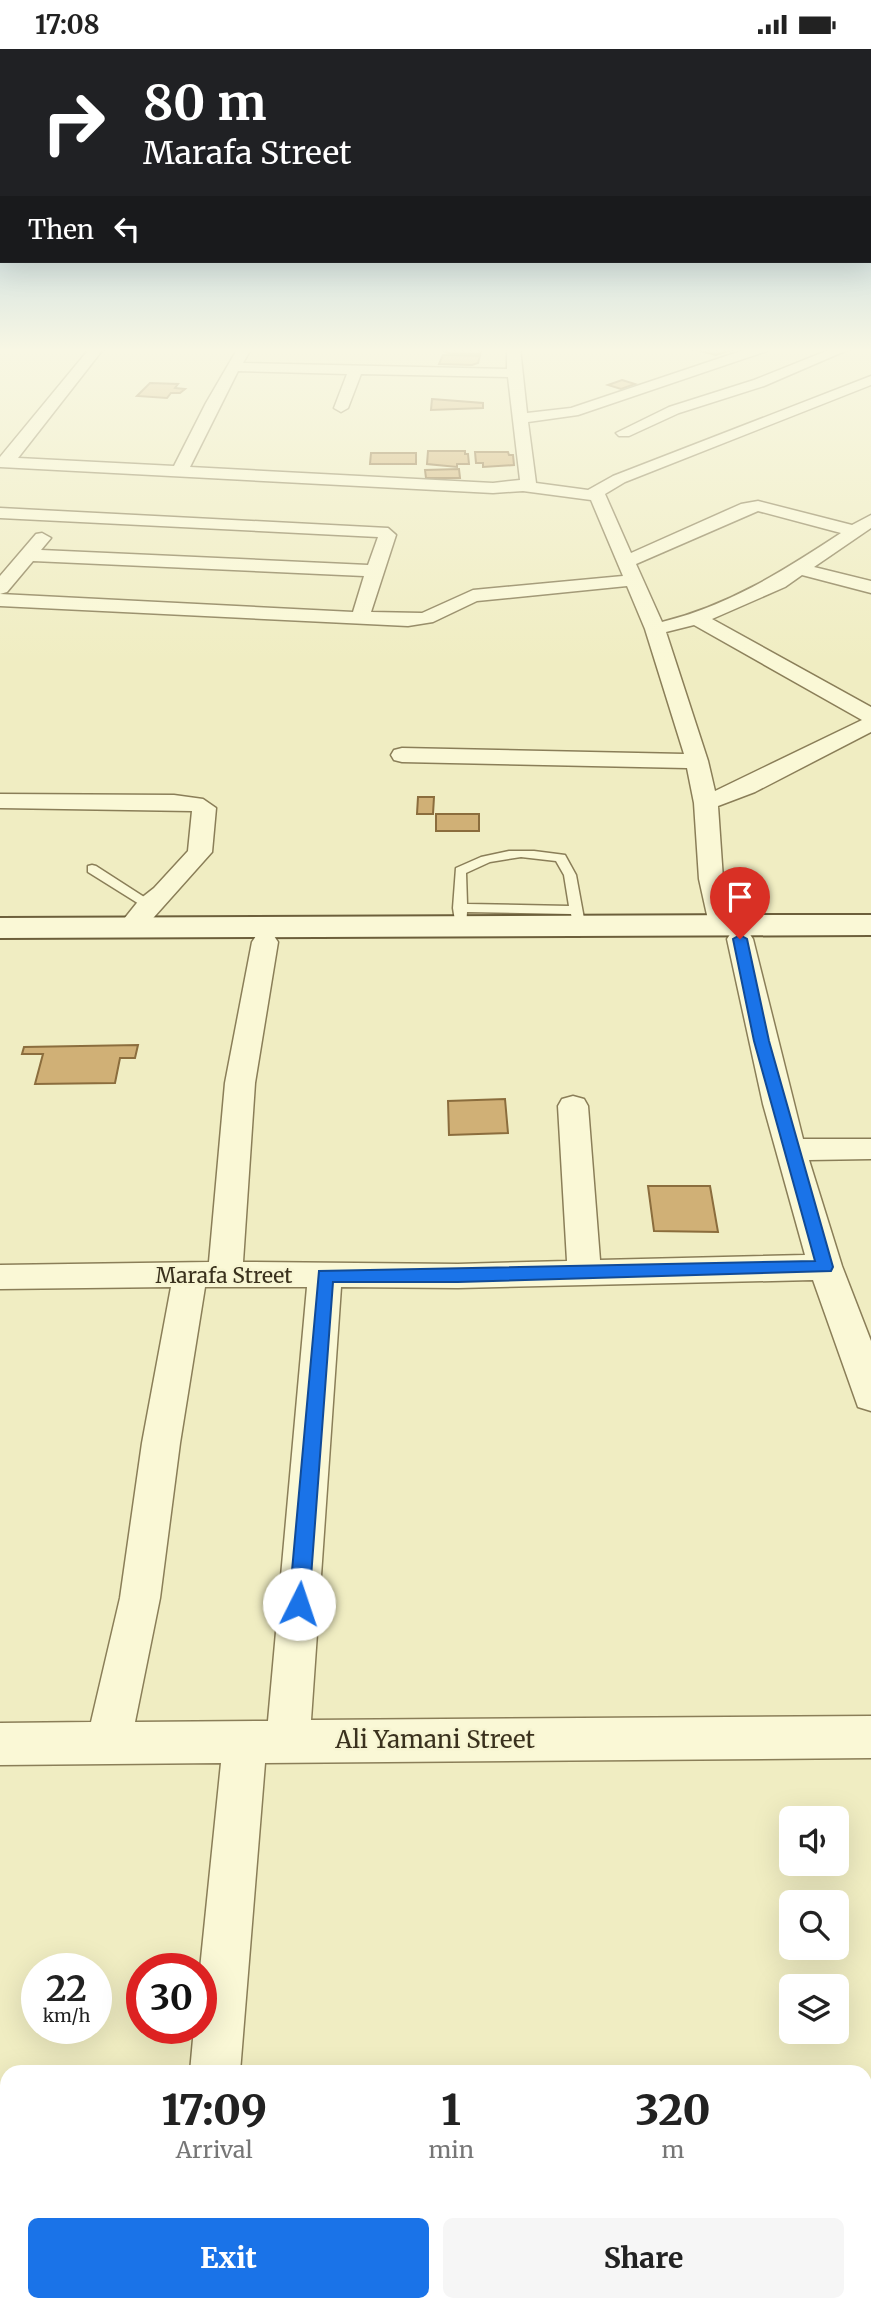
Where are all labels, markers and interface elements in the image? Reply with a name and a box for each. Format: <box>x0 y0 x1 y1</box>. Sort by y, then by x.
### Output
text: 17:08 <box>35 8 100 41</box>
text: 80 m <box>143 72 266 133</box>
icon: right <box>28 77 119 168</box>
text: Marafa Street <box>143 133 352 173</box>
icon: left <box>108 210 146 248</box>
text: Then <box>28 213 94 246</box>
pin <box>710 867 770 939</box>
icon: arrive <box>721 878 759 916</box>
street label: Marafa Street <box>156 1262 292 1289</box>
position arrow <box>262 1567 336 1641</box>
street label: Ali Yamani Street <box>334 1724 535 1755</box>
map controls <box>779 1806 849 2044</box>
button: sound <box>779 1806 849 1876</box>
button: search <box>779 1890 849 1960</box>
speed limit sign: 30 <box>126 1953 217 2044</box>
text: 22 <box>46 1967 87 2011</box>
button: layers <box>779 1974 849 2044</box>
text: km/h <box>43 2004 90 2027</box>
text: 17:09 <box>161 2084 267 2136</box>
text: 1 <box>441 2084 461 2136</box>
text: 320 <box>635 2084 711 2136</box>
text: Arrival <box>176 2135 253 2164</box>
text: min <box>428 2135 474 2164</box>
text: m <box>662 2135 684 2164</box>
button: Exit <box>28 2218 429 2298</box>
button: Share <box>443 2218 844 2298</box>

